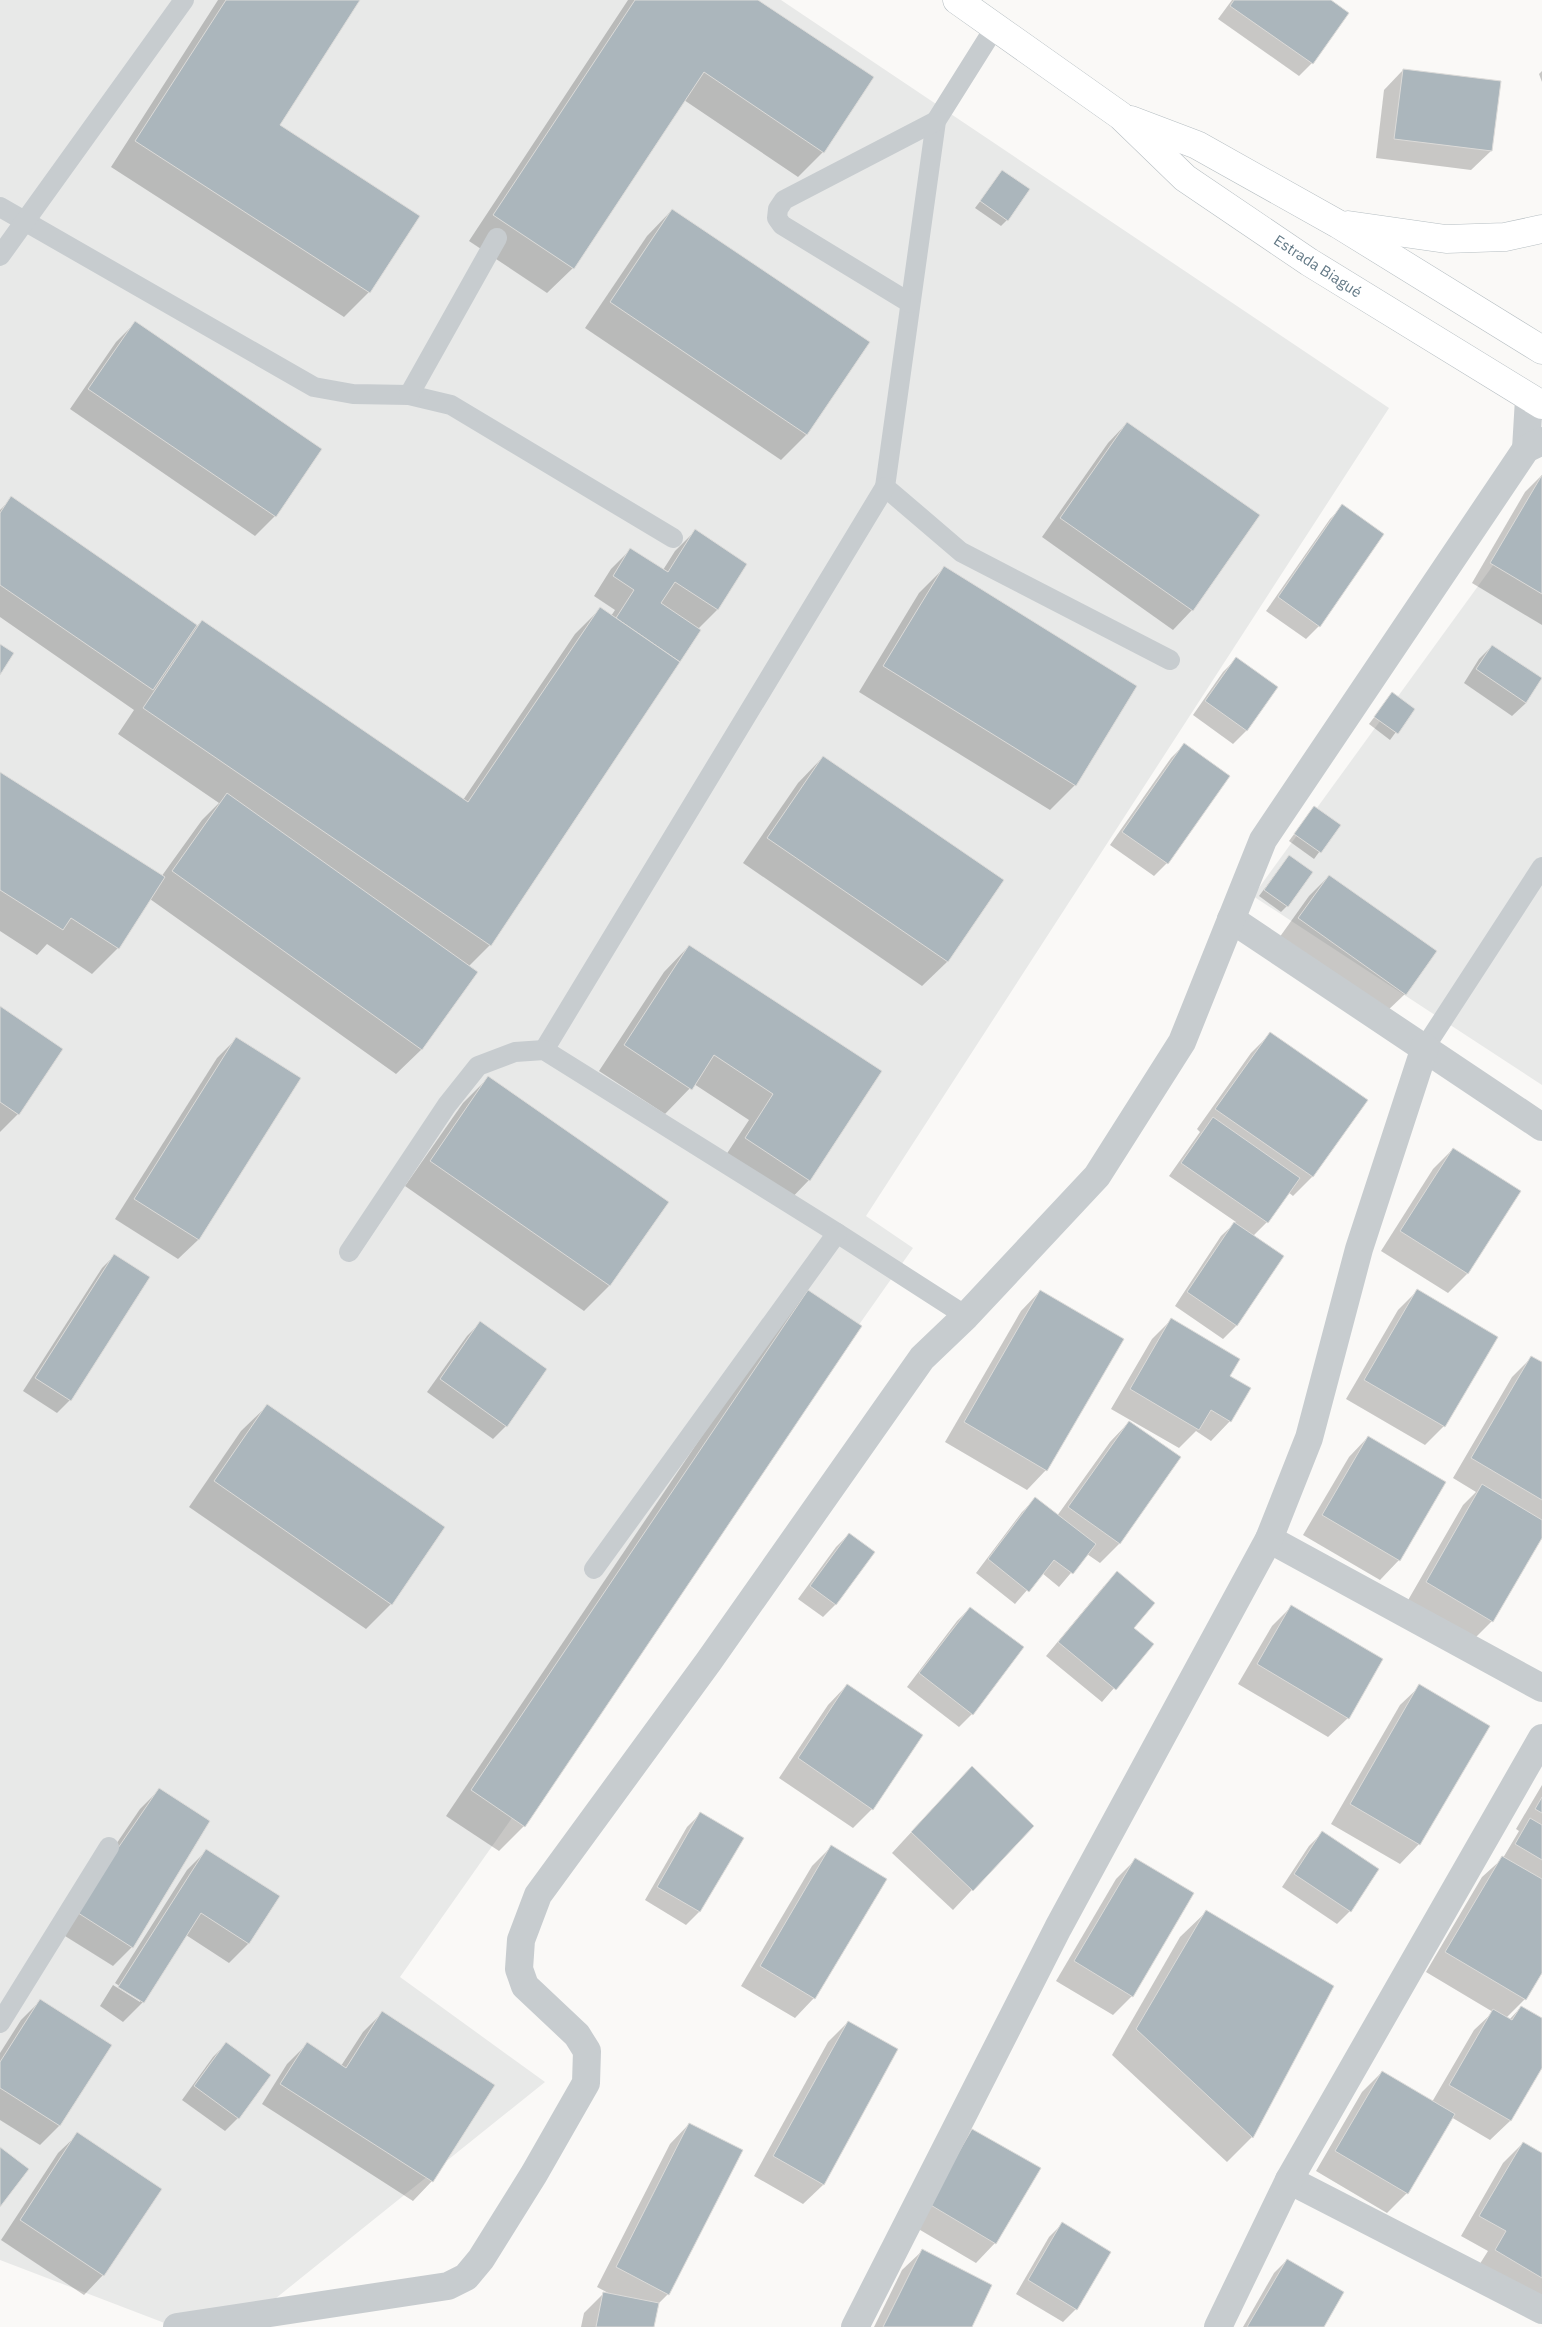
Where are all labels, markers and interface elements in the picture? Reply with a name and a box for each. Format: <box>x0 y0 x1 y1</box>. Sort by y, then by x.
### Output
street label: Estrada Biagué <box>1270 231 1366 301</box>

